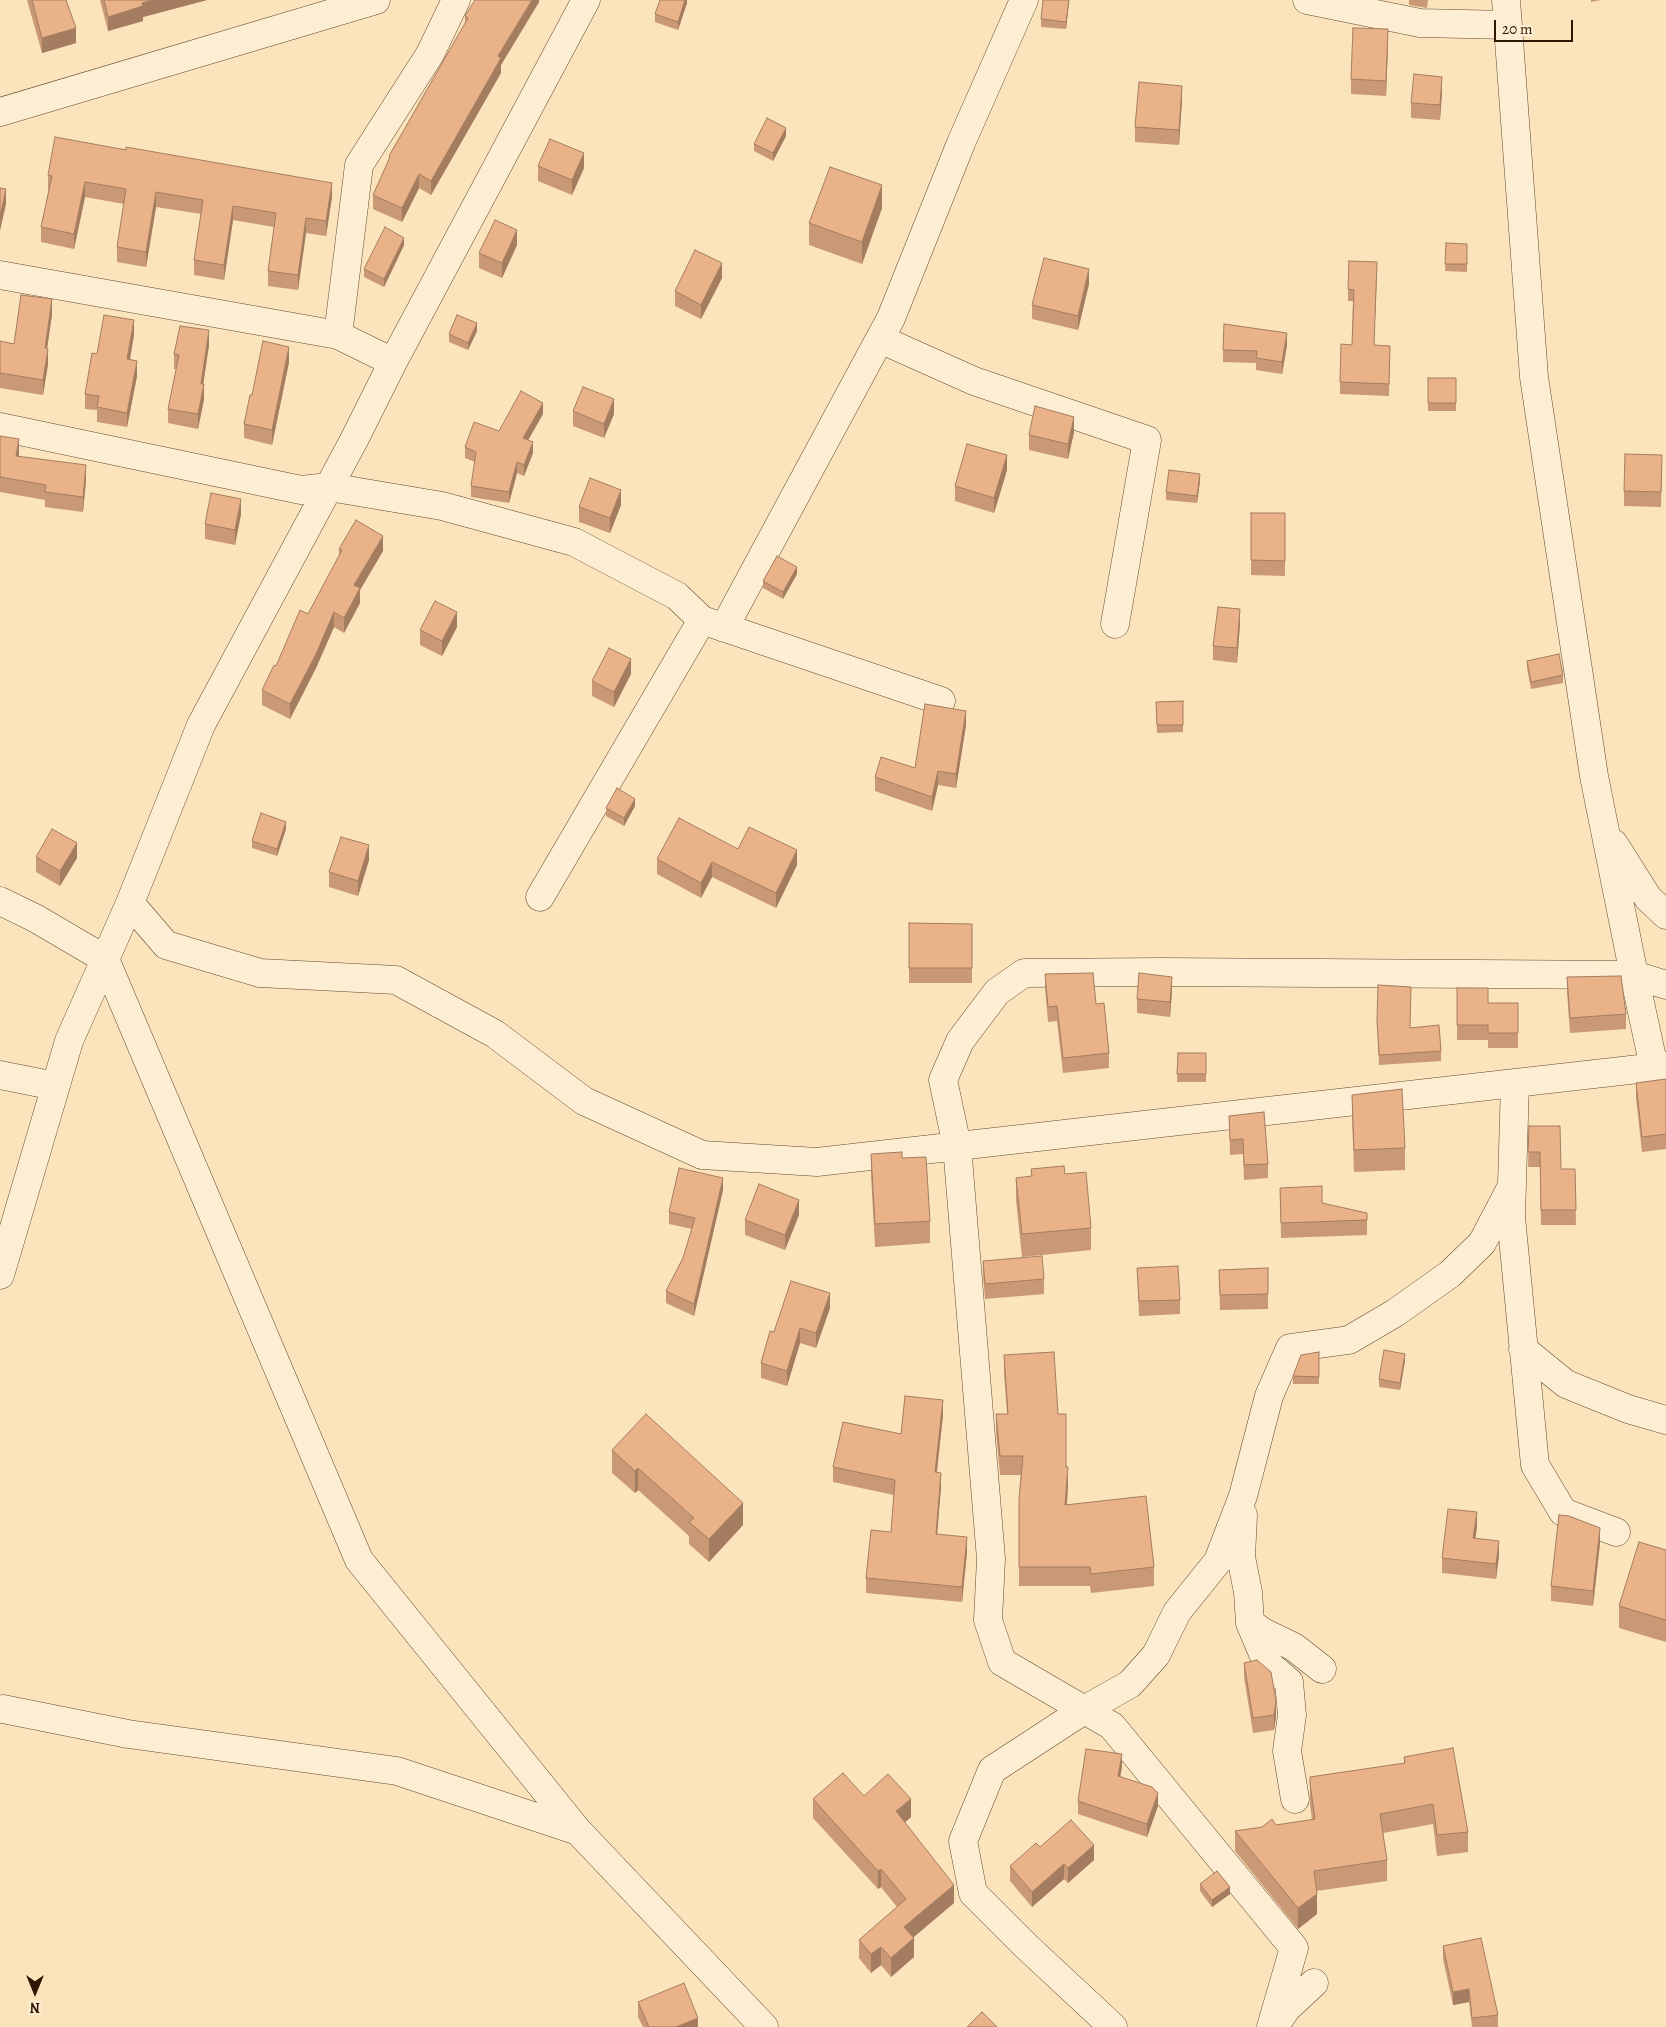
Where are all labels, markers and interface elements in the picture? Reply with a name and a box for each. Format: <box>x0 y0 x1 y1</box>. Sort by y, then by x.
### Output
scale bar <box>1496 10 1575 42</box>
text: 20 m <box>1502 19 1533 39</box>
north arrow <box>10 1967 60 2017</box>
text: N <box>30 1998 40 2017</box>

